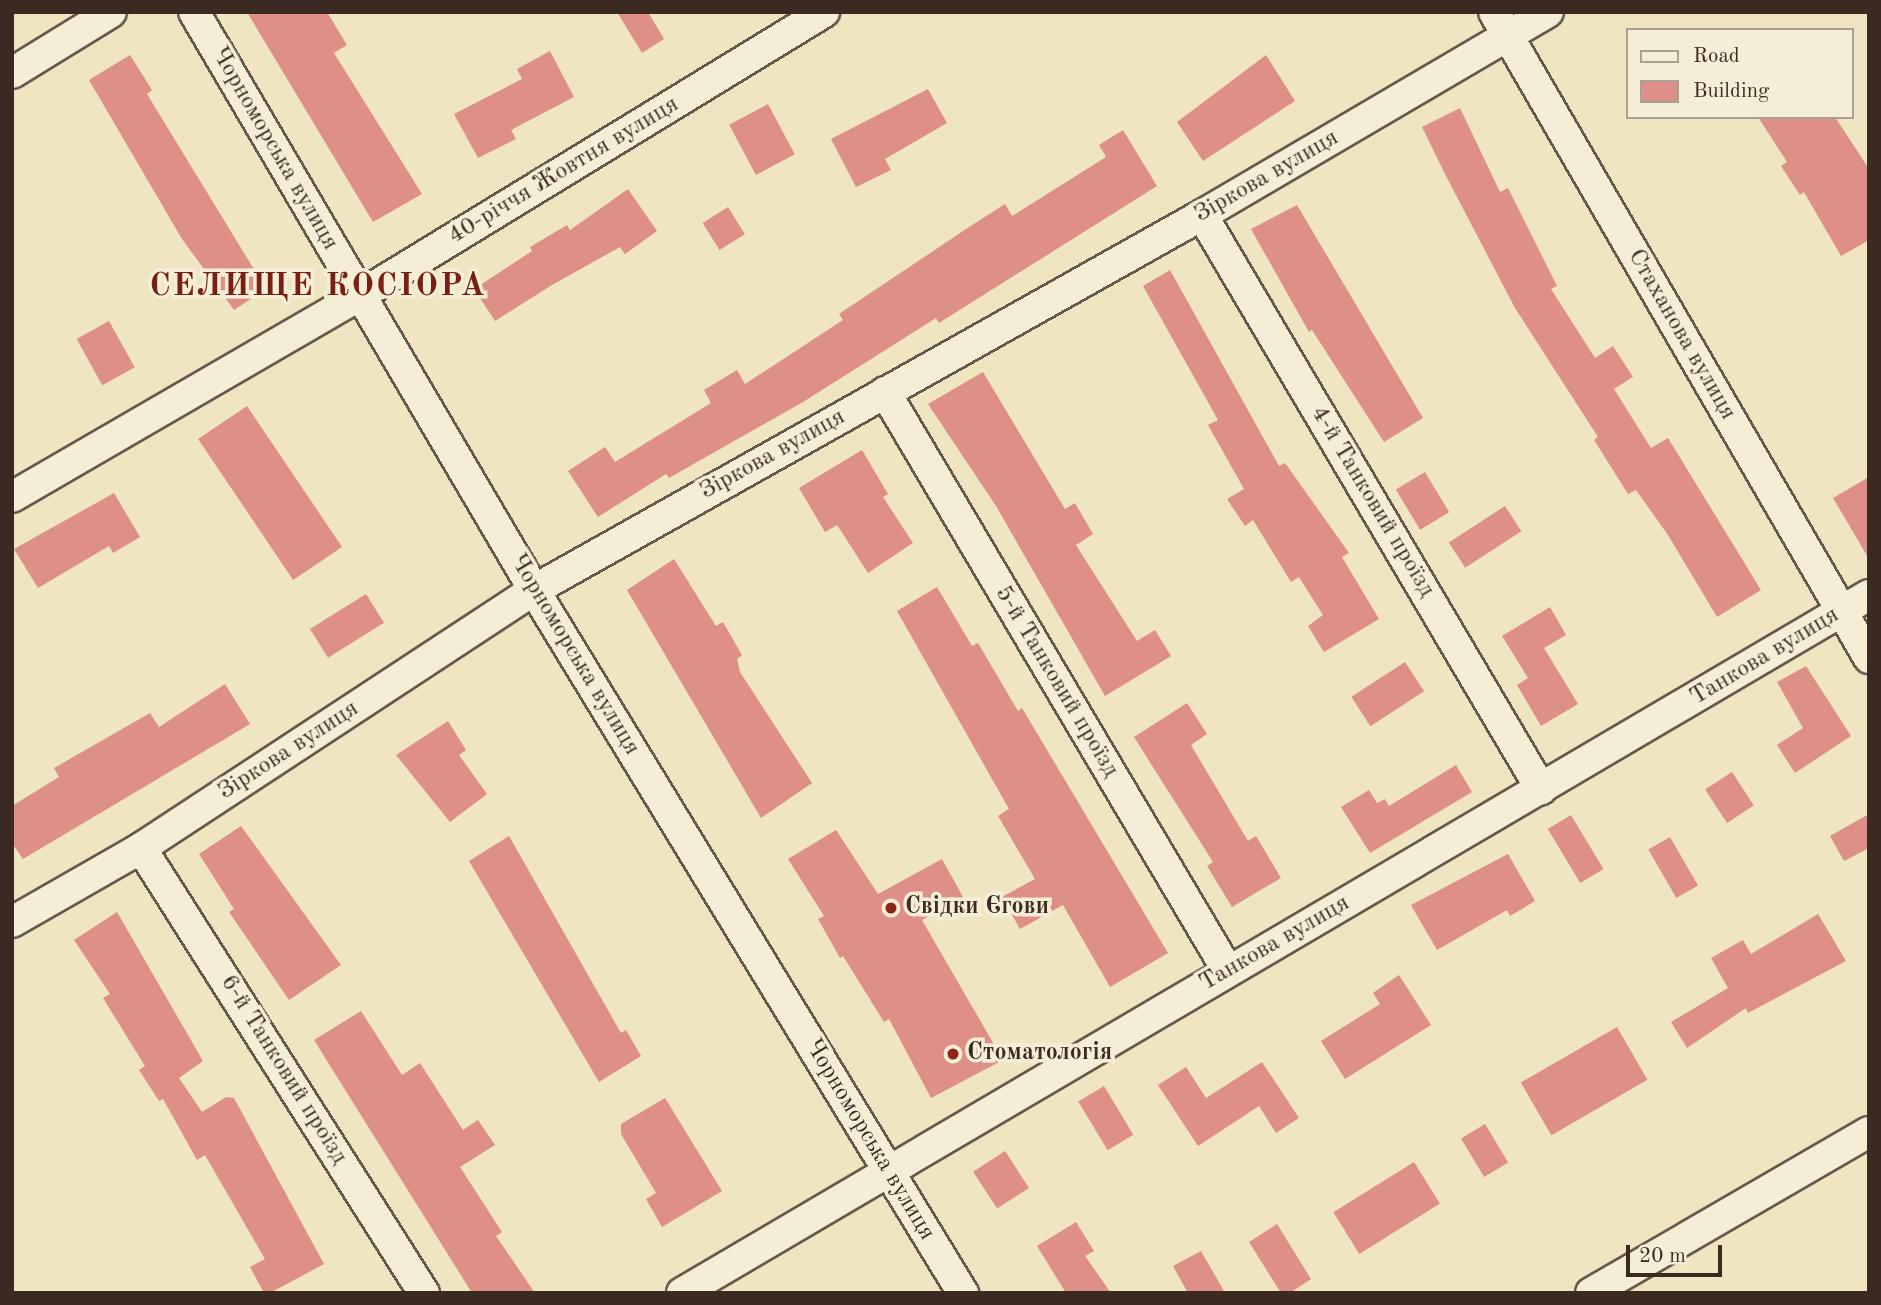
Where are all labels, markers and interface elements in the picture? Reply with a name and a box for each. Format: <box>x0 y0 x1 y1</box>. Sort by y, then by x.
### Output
legend <box>1626 28 1853 119</box>
street label: Чорноморська вулиця <box>204 42 344 256</box>
text: Road <box>1693 46 1740 67</box>
text: Building <box>1693 81 1769 102</box>
street label: 40-річчя Жовтня вулиця <box>444 91 684 251</box>
street label: Зіркова вулиця <box>1190 124 1344 230</box>
street label: Стаханова вулиця <box>1620 245 1742 425</box>
district label: СЕЛИЩЕ КОСІОРА <box>151 268 485 306</box>
street label: 4-й Танковий проїзд <box>1304 401 1440 603</box>
street label: Зіркова вулиця <box>695 403 851 507</box>
street label: Чорноморська вулиця <box>503 549 645 761</box>
street label: 5-й Танковий проїзд <box>988 581 1124 783</box>
street label: Танкова вулиця <box>1685 601 1845 713</box>
street label: Зіркова вулиця <box>213 695 365 807</box>
street label: Танкова вулиця <box>1195 889 1355 999</box>
place label: Свідки Єгови <box>905 894 1049 922</box>
marker: Свідки Єгови <box>883 900 899 916</box>
street label: 6-й Танковий проїзд <box>213 970 353 1170</box>
street label: Чорноморська вулиця <box>798 1034 940 1246</box>
place label: Стоматологія <box>967 1040 1112 1068</box>
marker: Стоматологія <box>945 1046 961 1062</box>
scale bar <box>1629 1232 1725 1276</box>
text: 20 m <box>1639 1246 1686 1267</box>

